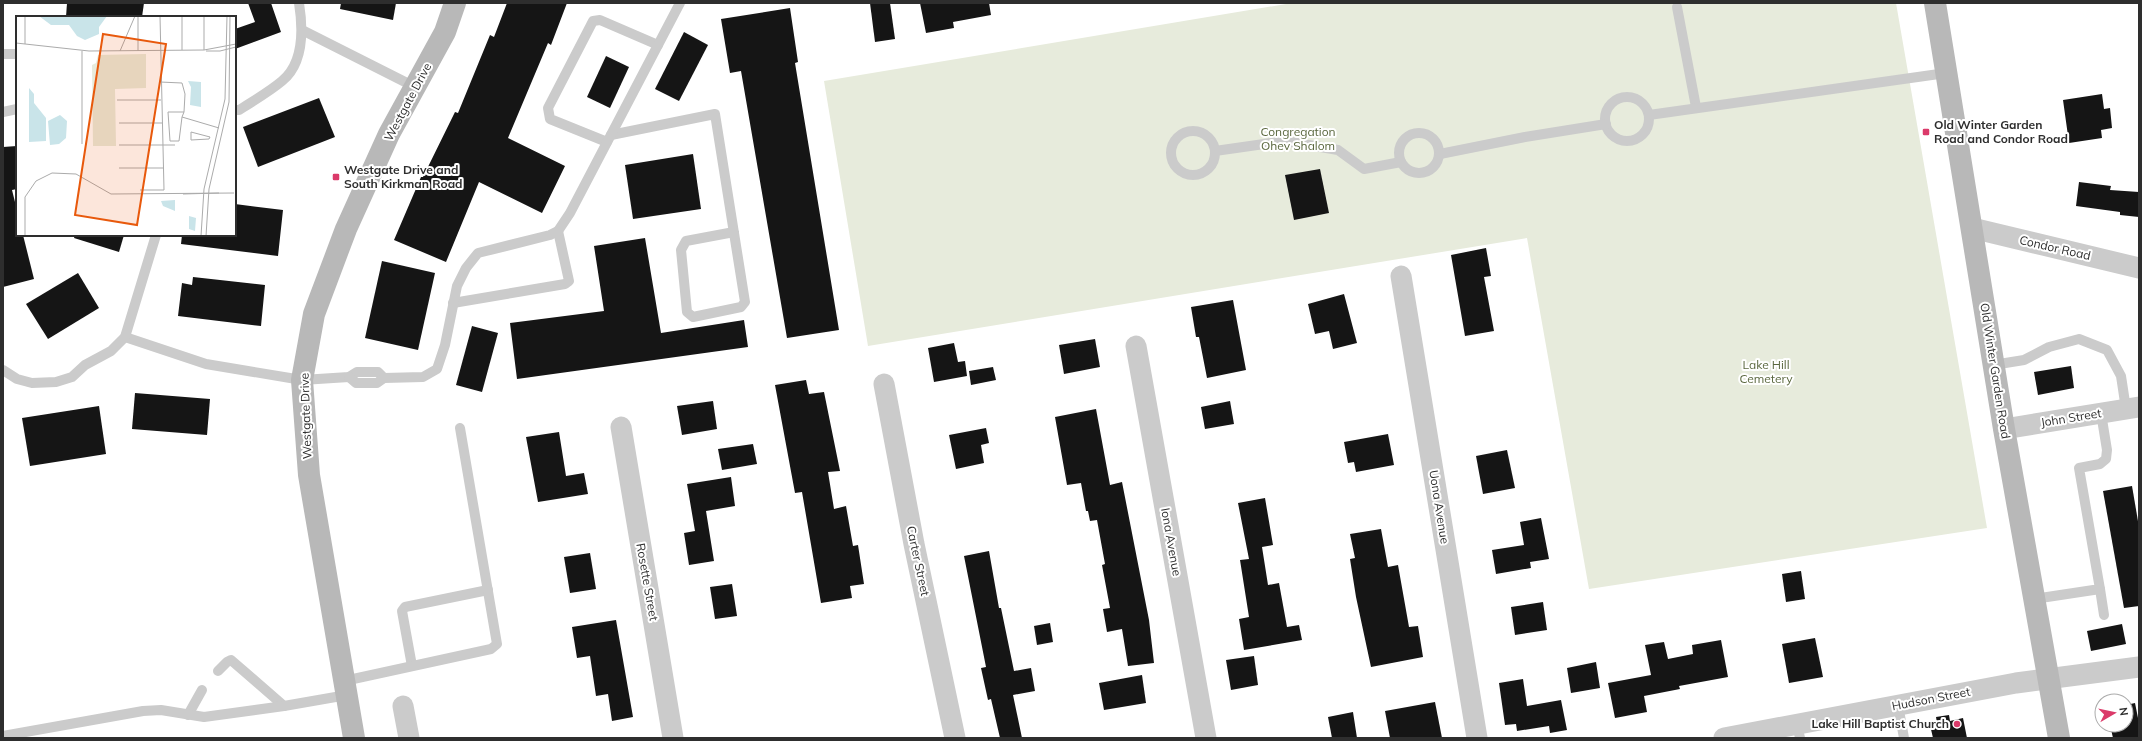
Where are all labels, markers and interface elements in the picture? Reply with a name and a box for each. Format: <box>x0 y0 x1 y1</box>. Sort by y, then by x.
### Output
inset map <box>16 16 236 236</box>
street label: Westgate Drive <box>381 60 434 143</box>
place label: Old Winter Garden Road and Condor Road <box>1934 117 2068 146</box>
park label: Congregation Ohev Shalom <box>1260 124 1336 153</box>
marker: Old Winter Garden Road and Condor Road <box>1921 127 1931 137</box>
place label: Westgate Drive and South Kirkman Road <box>344 162 463 191</box>
marker: Westgate Drive and South Kirkman Road <box>331 172 341 182</box>
street label: Condor Road <box>2018 232 2092 263</box>
street label: Old Winter Garden Road <box>1977 302 2014 440</box>
park label: Lake Hill Cemetery <box>1739 357 1793 386</box>
street label: Westgate Drive <box>296 373 315 459</box>
street label: John Street <box>2040 405 2102 430</box>
street label: Uona Avenue <box>1426 469 1453 545</box>
street label: Iona Avenue <box>1158 507 1185 577</box>
street label: Carter Street <box>904 524 933 597</box>
street label: Rosette Street <box>633 542 662 622</box>
street label: Hudson Street <box>1890 684 1971 713</box>
north arrow <box>2094 693 2134 733</box>
text: N <box>2116 706 2131 717</box>
place label: Lake Hill Baptist Church <box>1811 716 1949 731</box>
marker: Lake Hill Baptist Church <box>1952 719 1962 729</box>

